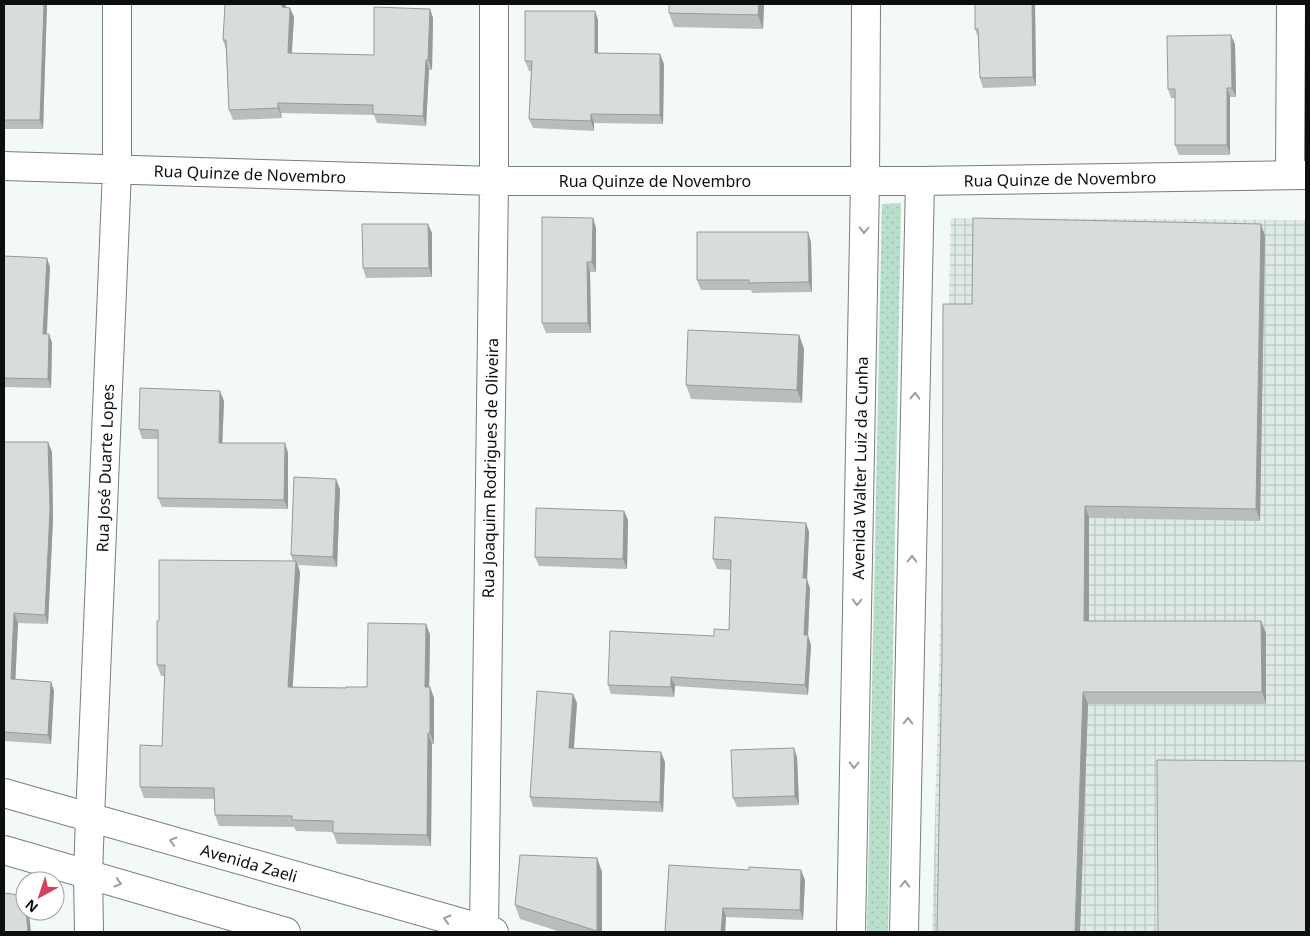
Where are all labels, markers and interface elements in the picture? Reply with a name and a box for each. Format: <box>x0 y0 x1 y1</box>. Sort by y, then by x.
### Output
street label: Rua Quinze de Novembro <box>153 160 347 188</box>
street label: Rua Quinze de Novembro <box>964 166 1156 192</box>
street label: Rua Quinze de Novembro <box>559 170 751 192</box>
one-way arrow <box>859 226 869 234</box>
street label: Rua Joaquim Rodrigues de Oliveira <box>477 338 503 598</box>
street label: Avenida Walter Luiz da Cunha <box>847 356 873 580</box>
street label: Rua José Duarte Lopes <box>91 383 119 553</box>
one-way arrow <box>910 392 920 400</box>
one-way arrow <box>907 554 917 562</box>
one-way arrow <box>852 599 862 607</box>
one-way arrow <box>903 717 914 725</box>
one-way arrow <box>849 762 859 769</box>
one-way arrow <box>169 837 177 847</box>
street label: Avenida Zaeli <box>198 839 300 887</box>
north arrow <box>15 871 65 921</box>
one-way arrow <box>113 878 121 888</box>
one-way arrow <box>900 879 910 887</box>
text: N <box>21 895 42 917</box>
one-way arrow <box>443 914 452 924</box>

